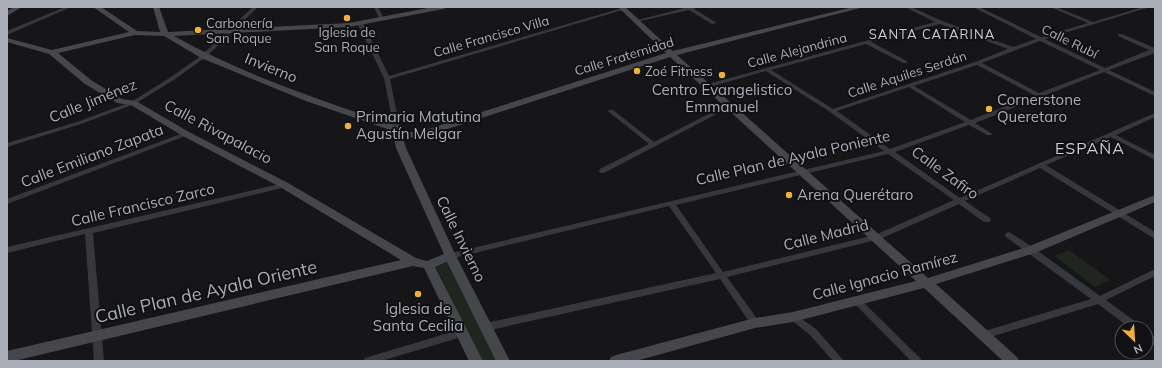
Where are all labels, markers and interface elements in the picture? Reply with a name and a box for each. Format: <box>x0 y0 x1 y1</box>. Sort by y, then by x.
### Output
street label: Calle Francisco Villa <box>431 12 551 60</box>
marker: Iglesia de San Roque <box>342 13 352 23</box>
place label: Carbonería San Roque <box>206 15 273 46</box>
street label: Calle Rubí <box>1039 21 1102 62</box>
place label: Iglesia de San Roque <box>314 24 380 55</box>
marker: Carbonería San Roque <box>193 25 203 35</box>
district label: SANTA CATARINA <box>869 26 995 42</box>
street label: Calle Alejandrina <box>745 29 849 71</box>
street label: Calle Fraternidad <box>572 33 676 79</box>
street label: Calle Aquiles Serdán <box>846 47 968 101</box>
street label: Invierno <box>242 48 300 87</box>
place label: Zoé Fitness <box>645 63 713 79</box>
marker: Zoé Fitness <box>632 66 642 76</box>
marker: Centro Evangelistico Emmanuel <box>717 70 727 80</box>
street label: Calle Jiménez <box>46 74 140 127</box>
place label: Centro Evangelistico Emmanuel <box>652 80 792 116</box>
place label: Cornerstone Queretaro <box>997 90 1081 126</box>
street label: Calle Rivapalacio <box>161 95 275 168</box>
marker: Cornerstone Queretaro <box>984 104 994 114</box>
place label: Primaria Matutina Agustín Melgar <box>356 107 481 143</box>
street label: Calle Emiliano Zapata <box>18 120 166 192</box>
marker: Primaria Matutina Agustín Melgar <box>343 121 353 131</box>
street label: Calle Plan de Ayala Poniente <box>694 126 892 189</box>
district label: ESPAÑA <box>1055 138 1125 158</box>
street label: Calle Zafiro <box>908 142 983 203</box>
street label: Calle Francisco Zarco <box>69 179 217 230</box>
place label: Arena Querétaro <box>797 185 913 204</box>
marker: Arena Querétaro <box>784 190 794 200</box>
street label: Calle Invierno <box>432 193 490 285</box>
street label: Calle Madrid <box>781 215 870 254</box>
street label: Calle Ignacio Ramírez <box>810 247 960 304</box>
street label: Calle Plan de Ayala Oriente <box>93 255 319 328</box>
marker: Iglesia de Santa Cecilia <box>413 289 423 299</box>
place label: Iglesia de Santa Cecilia <box>373 299 463 335</box>
north arrow <box>1114 320 1154 360</box>
text: N <box>1132 341 1145 357</box>

